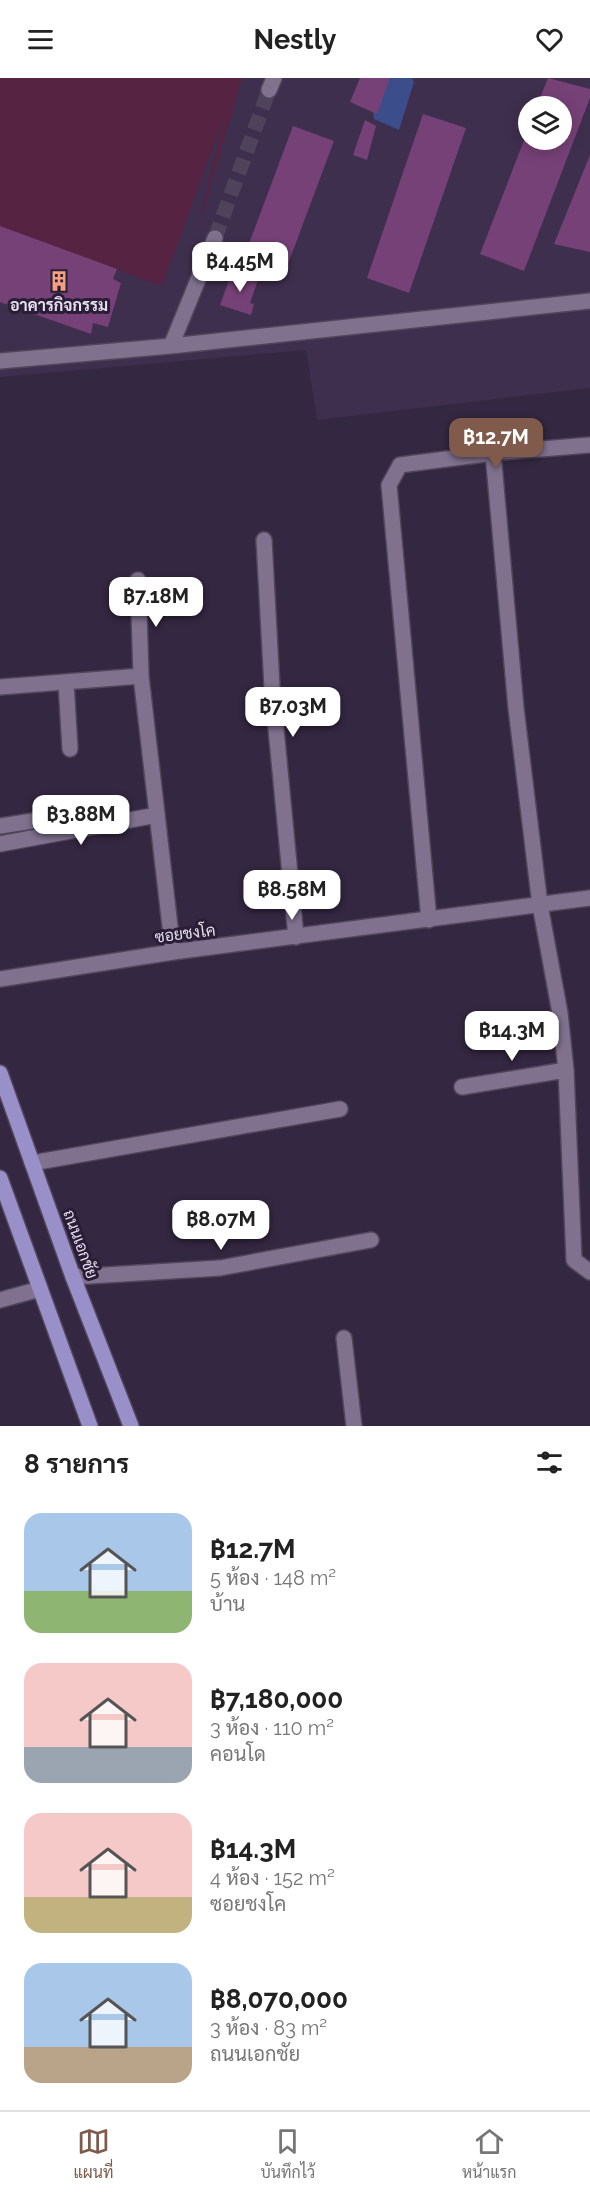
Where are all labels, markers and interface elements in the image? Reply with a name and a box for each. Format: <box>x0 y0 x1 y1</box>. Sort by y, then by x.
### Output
icon: menu <box>24 23 57 56</box>
icon: heart <box>533 23 566 56</box>
text: Nestly <box>254 24 336 55</box>
map controls <box>518 96 572 150</box>
button: layers <box>518 96 572 150</box>
pin: ฿4.45M <box>191 242 289 293</box>
text: ฿4.45M <box>206 249 274 273</box>
building icon: อาคารกิจกรรม <box>47 269 71 293</box>
place label: อาคารกิจกรรม <box>10 295 108 315</box>
pin: ฿12.7M <box>447 418 545 469</box>
text: ฿12.7M <box>463 425 529 449</box>
pin: ฿7.18M <box>107 577 205 628</box>
text: ฿7.18M <box>123 584 189 608</box>
pin: ฿7.03M <box>244 687 342 738</box>
text: ฿7.03M <box>259 694 327 718</box>
pin: ฿3.88M <box>32 795 130 846</box>
text: ฿3.88M <box>46 802 116 826</box>
pin: ฿8.58M <box>243 870 341 921</box>
text: ฿8.58M <box>257 877 327 901</box>
street label: ซอยชงโค <box>153 918 217 947</box>
pin: ฿14.3M <box>463 1011 561 1062</box>
text: ฿14.3M <box>479 1018 545 1042</box>
pin: ฿8.07M <box>172 1200 270 1251</box>
street label: ถนนเอกชัย <box>59 1207 103 1281</box>
text: ฿8.07M <box>186 1207 256 1231</box>
icon: filters <box>533 1446 566 1479</box>
text: 8 รายการ <box>24 1449 129 1479</box>
text: ฿12.7M <box>210 1534 296 1564</box>
icon: home <box>72 1537 144 1609</box>
text: 5 ห้อง · 148 m² <box>210 1566 336 1590</box>
text: บ้าน <box>210 1592 245 1616</box>
text: ฿7,180,000 <box>210 1684 343 1714</box>
icon: home <box>72 1687 144 1759</box>
text: 3 ห้อง · 110 m² <box>210 1716 334 1740</box>
text: คอนโด <box>210 1742 266 1766</box>
text: ฿14.3M <box>210 1834 296 1864</box>
icon: home <box>72 1837 144 1909</box>
text: 4 ห้อง · 152 m² <box>210 1866 335 1890</box>
text: ซอยชงโค <box>210 1892 286 1916</box>
text: ฿8,070,000 <box>210 1984 348 2014</box>
icon: home <box>72 1987 144 2059</box>
text: 3 ห้อง · 83 m² <box>210 2016 327 2040</box>
text: ถนนเอกชัย <box>210 2042 300 2066</box>
tab: แผนที่ <box>74 2125 113 2182</box>
tab: บันทึกไว้ <box>260 2125 315 2182</box>
tab: หน้าแรก <box>462 2125 516 2182</box>

